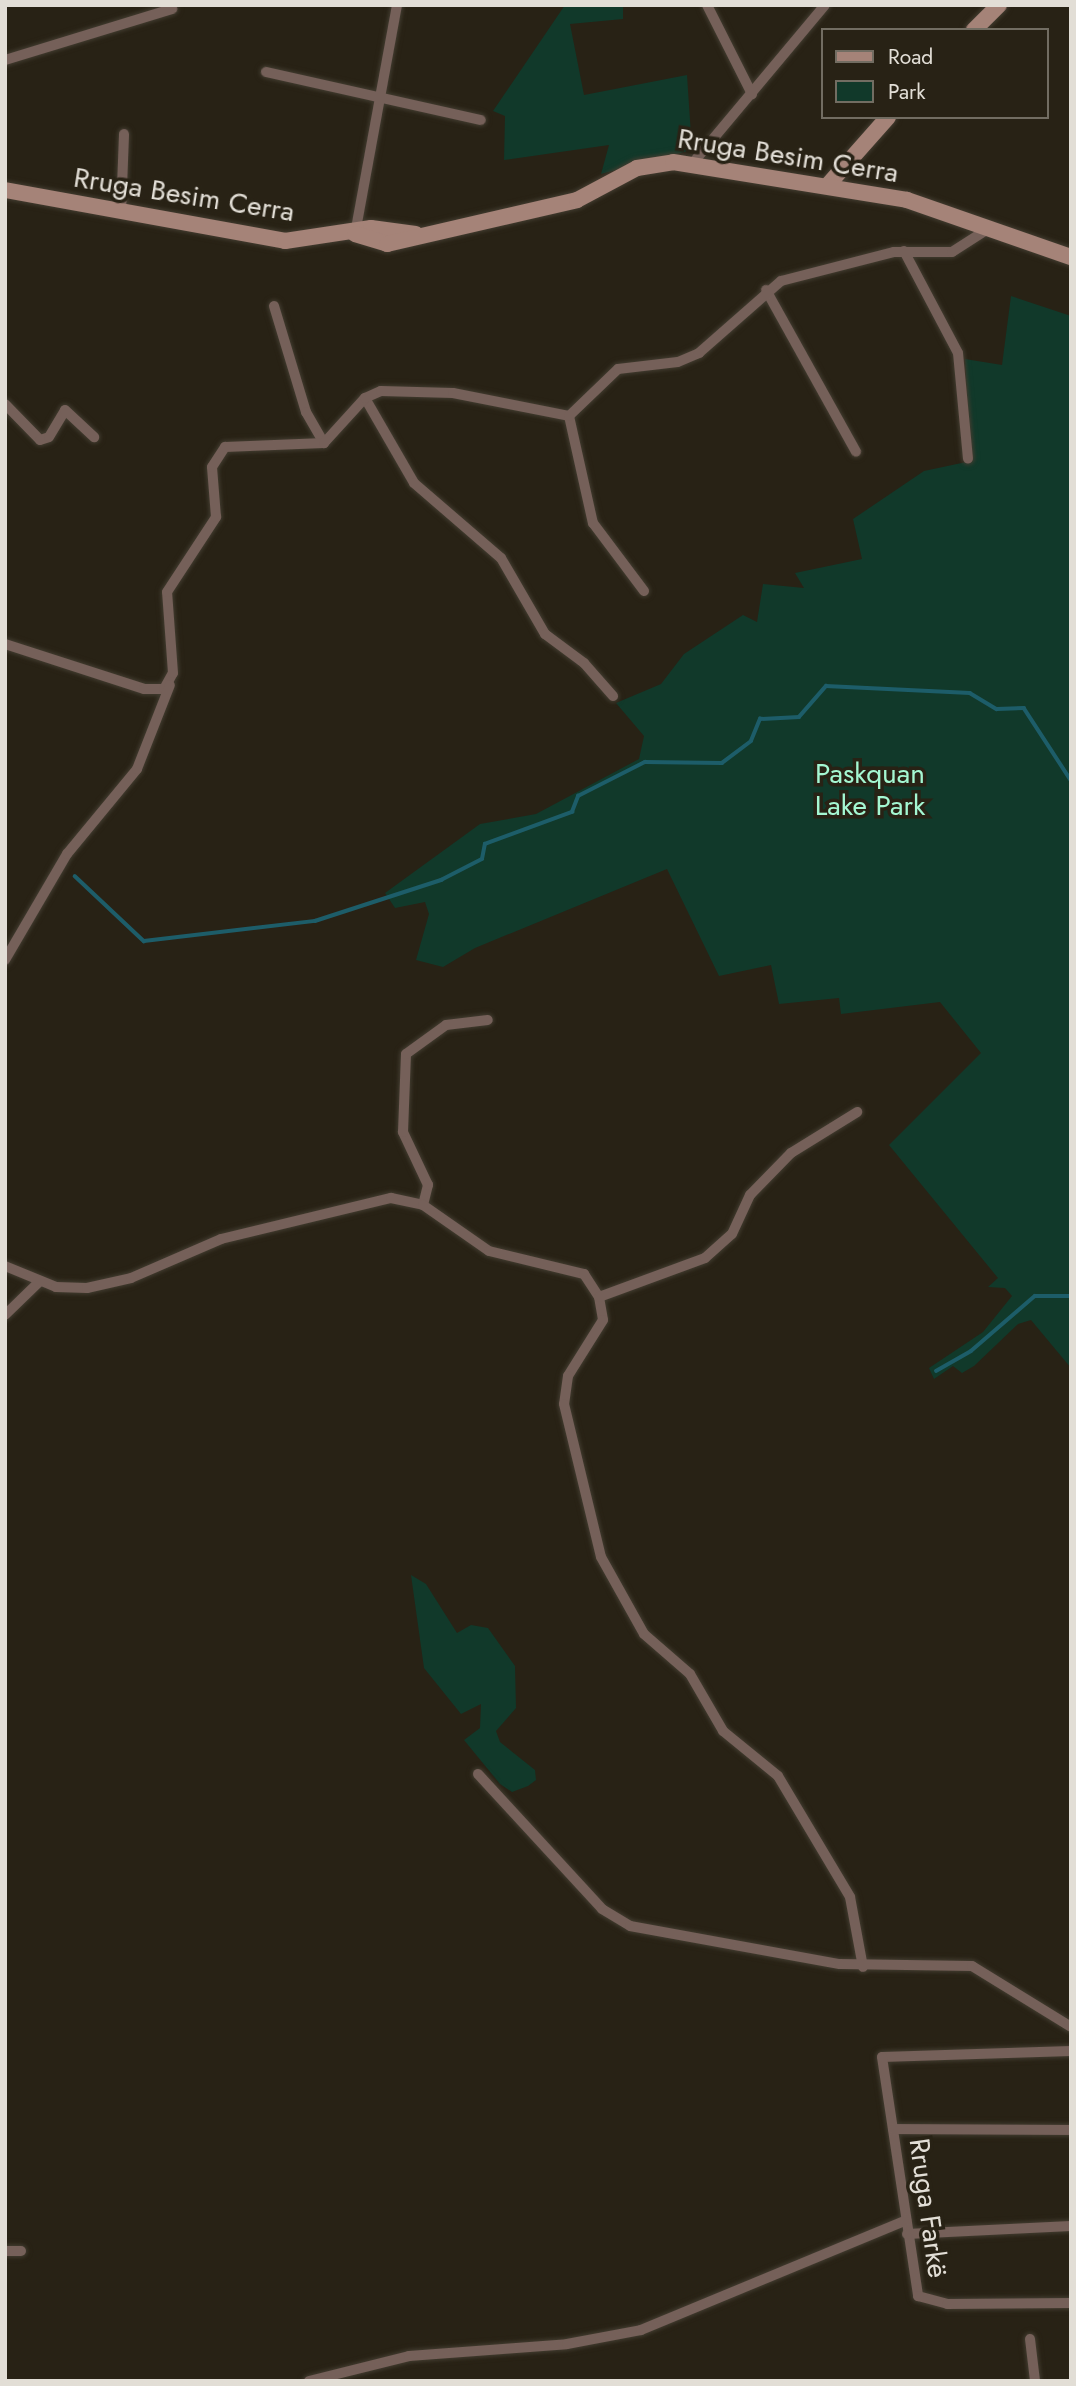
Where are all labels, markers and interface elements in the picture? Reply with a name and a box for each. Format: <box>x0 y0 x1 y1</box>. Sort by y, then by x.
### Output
legend <box>820 28 1048 119</box>
text: Road <box>888 42 933 72</box>
text: Park <box>888 77 925 107</box>
street label: Rruga Besim Cerra <box>675 122 901 190</box>
street label: Rruga Besim Cerra <box>71 161 297 229</box>
park label: Paskquan Lake Park <box>815 757 925 823</box>
street label: Rruga Farkë <box>902 2136 954 2280</box>

